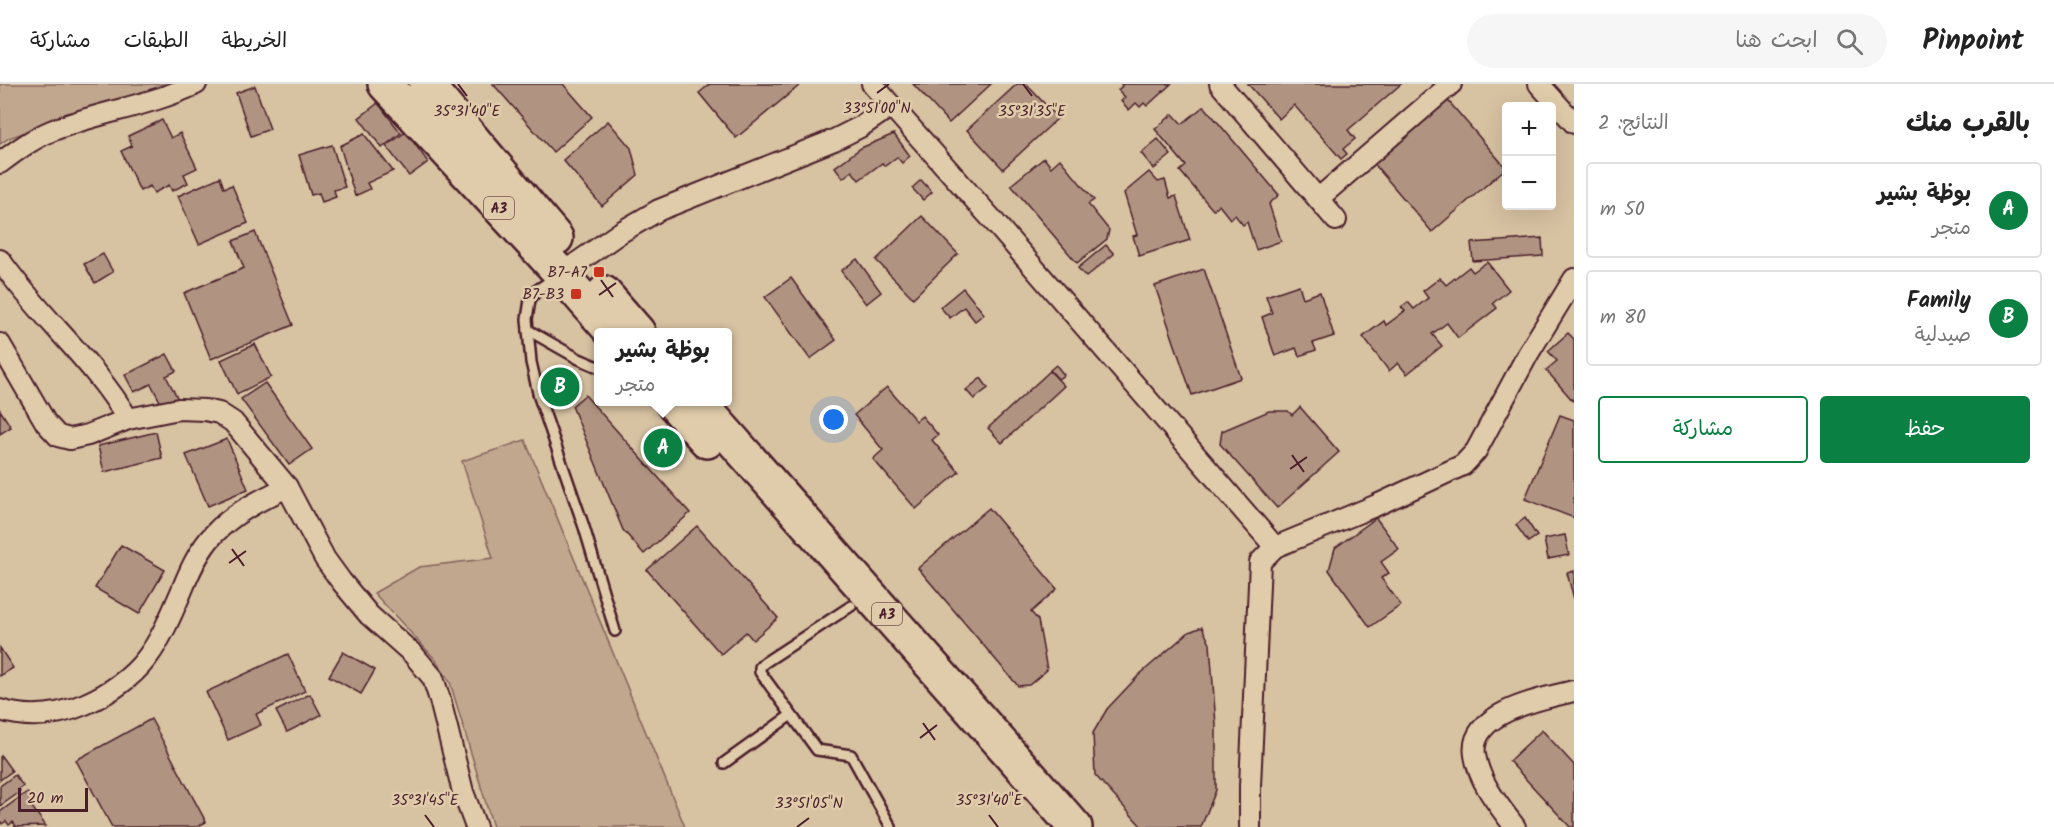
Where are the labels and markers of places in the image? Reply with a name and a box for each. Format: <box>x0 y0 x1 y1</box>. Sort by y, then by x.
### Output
place label: B7-A7 <box>548 261 588 285</box>
marker: B7-A7 <box>592 265 606 279</box>
place label: B7-B3 <box>523 283 564 307</box>
marker: B7-B3 <box>569 287 583 301</box>
pin: B <box>540 364 580 410</box>
pin: A <box>644 426 682 470</box>

